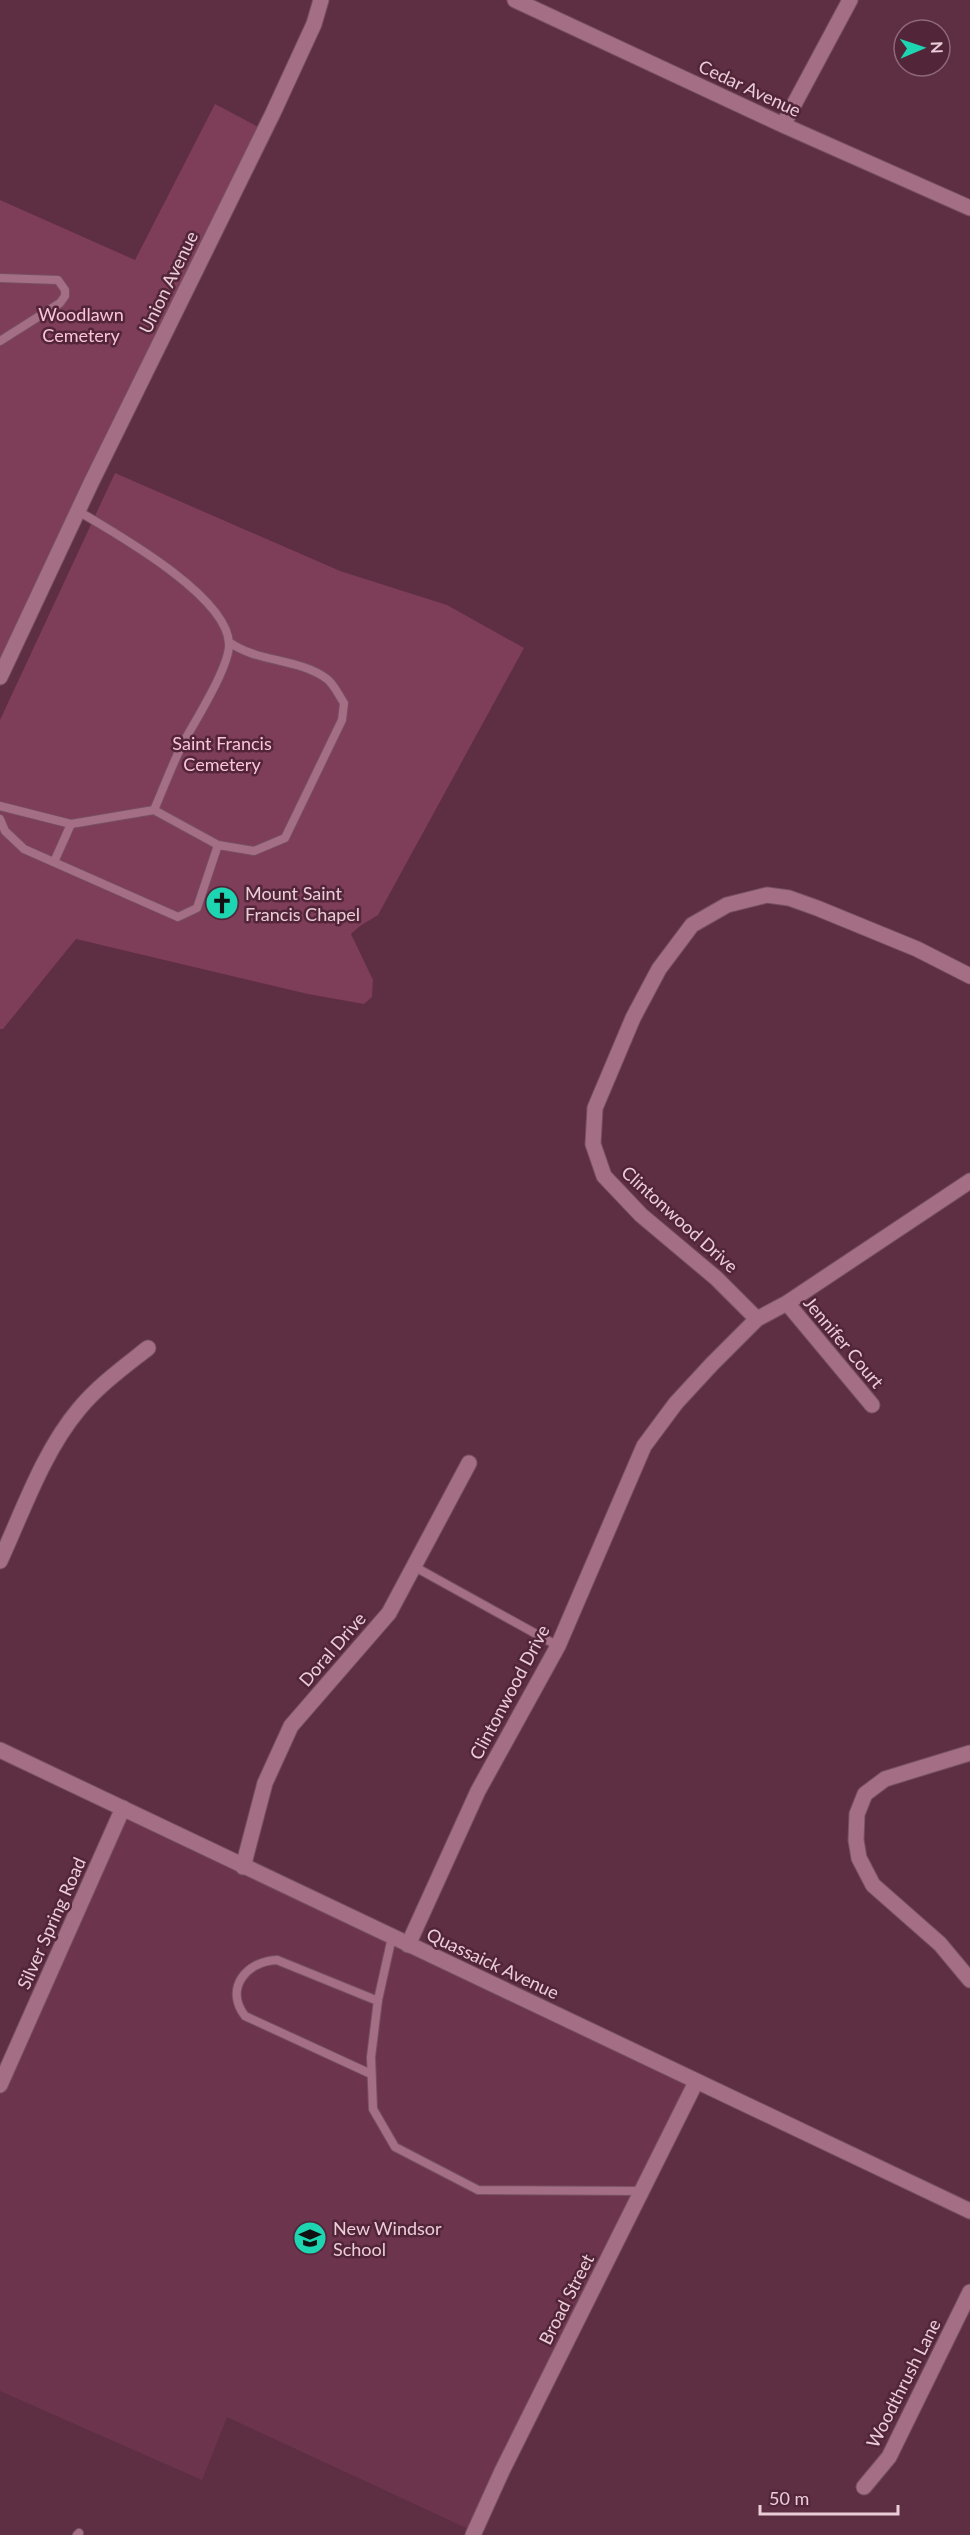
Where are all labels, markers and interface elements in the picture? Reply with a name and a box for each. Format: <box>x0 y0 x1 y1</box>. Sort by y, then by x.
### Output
north arrow <box>892 18 952 78</box>
text: N <box>928 41 947 54</box>
street label: Cedar Avenue <box>695 55 805 121</box>
street label: Union Avenue <box>134 227 202 337</box>
park label: Woodlawn Cemetery <box>38 303 124 346</box>
park label: Saint Francis Cemetery <box>172 732 272 775</box>
place label: Mount Saint Francis Chapel <box>245 882 360 925</box>
church icon: Mount Saint Francis Chapel <box>204 885 240 921</box>
street label: Clintonwood Drive <box>617 1161 743 1277</box>
street label: Jennifer Court <box>799 1292 889 1393</box>
street label: Doral Drive <box>294 1607 370 1691</box>
street label: Clintonwood Drive <box>464 1621 554 1763</box>
street label: Silver Spring Road <box>12 1854 90 1992</box>
street label: Quassaick Avenue <box>423 1923 563 2003</box>
place label: New Windsor School <box>333 2217 442 2260</box>
school or university icon: New Windsor School <box>292 2220 328 2256</box>
street label: Broad Street <box>534 2249 598 2348</box>
street label: Woodthrush Lane <box>861 2315 945 2451</box>
scale bar <box>760 2478 898 2516</box>
text: 50 m <box>769 2487 809 2509</box>

